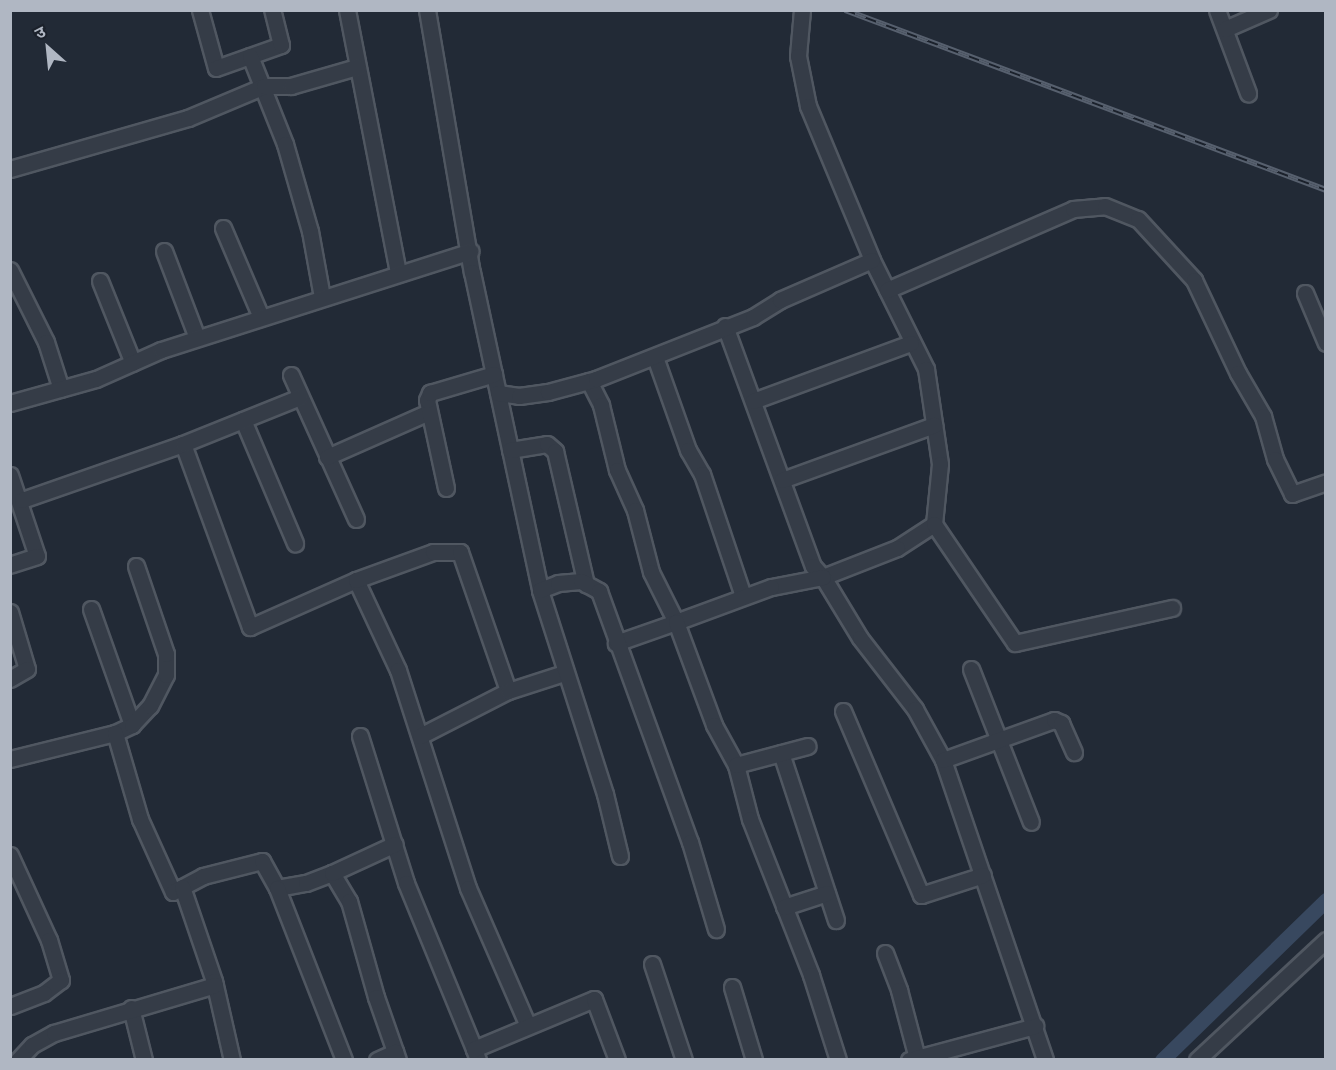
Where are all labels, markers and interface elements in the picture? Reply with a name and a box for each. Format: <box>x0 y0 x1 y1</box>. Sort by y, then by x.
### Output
north arrow <box>18 18 78 78</box>
text: उ <box>31 20 49 44</box>

